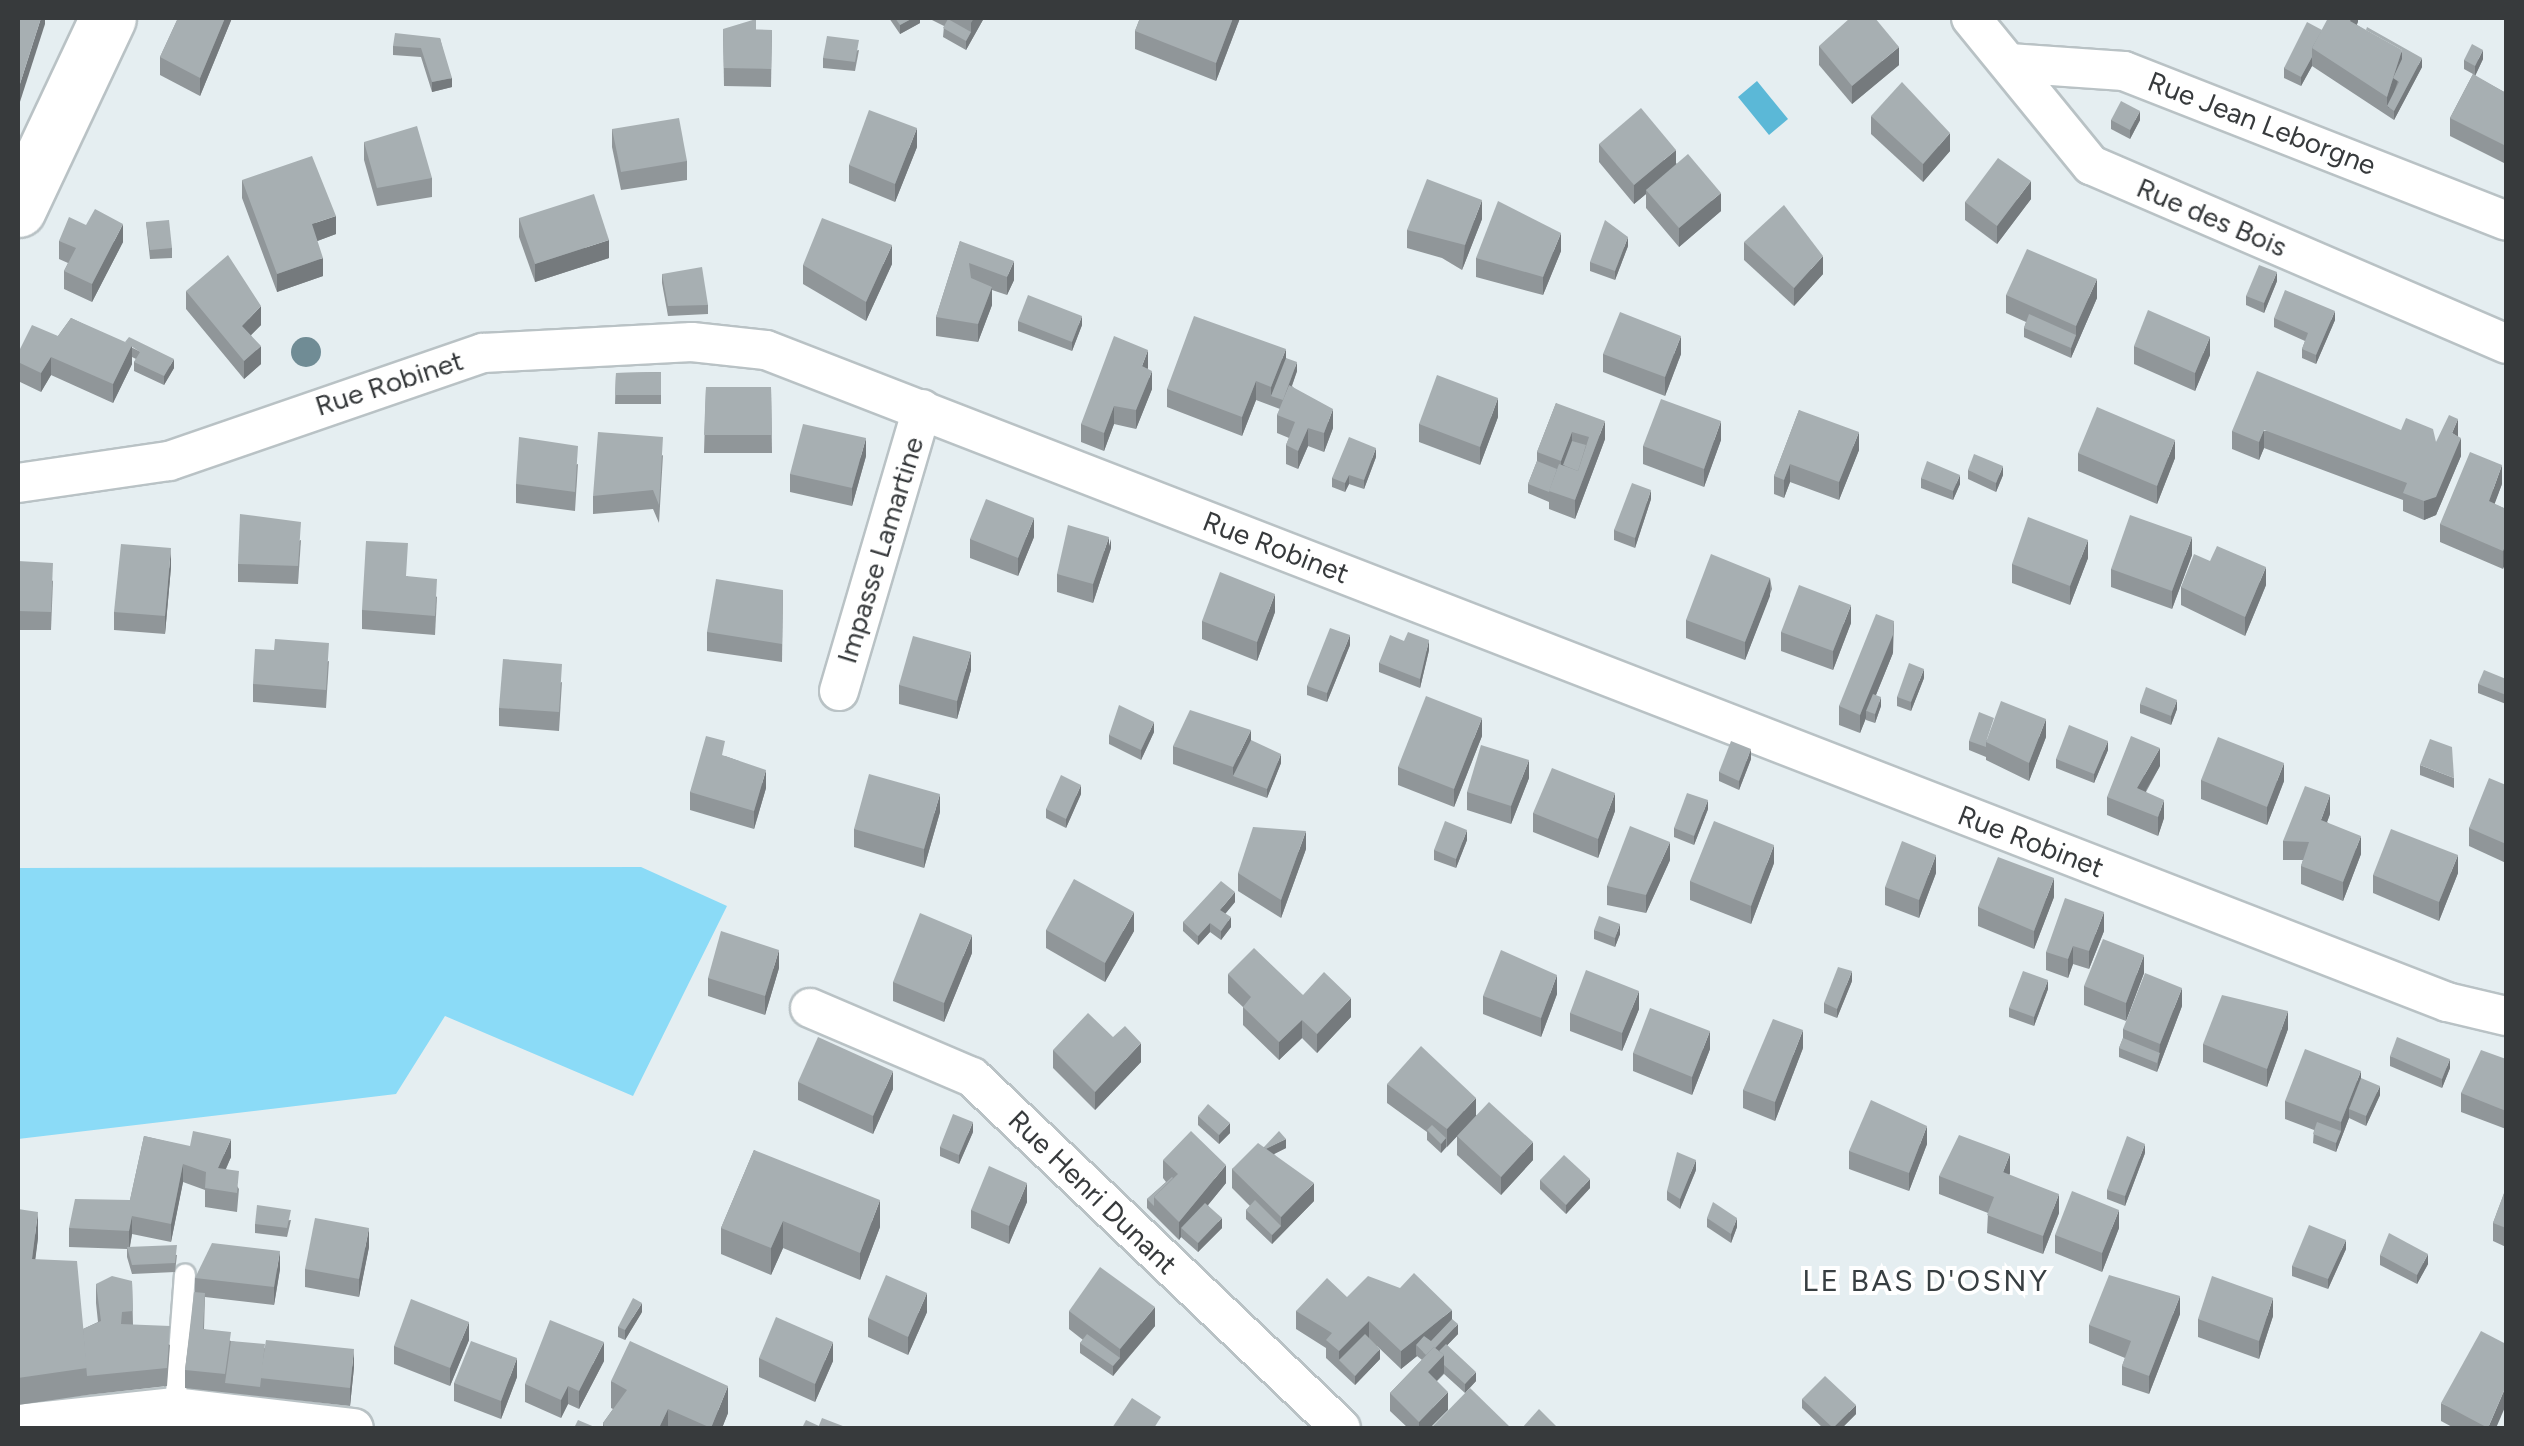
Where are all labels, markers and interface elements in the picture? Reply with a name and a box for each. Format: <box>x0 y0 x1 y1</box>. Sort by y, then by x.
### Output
street label: Rue Jean Leborgne <box>2143 64 2381 182</box>
street label: Rue des Bois <box>2132 170 2292 264</box>
street label: Rue Robinet <box>311 343 467 423</box>
street label: Impasse Lamartine <box>830 433 930 667</box>
street label: Rue Robinet <box>1198 504 1354 590</box>
street label: Rue Robinet <box>1953 798 2109 884</box>
street label: Rue Henri Dunant <box>1002 1103 1184 1281</box>
district label: LE BAS D'OSNY <box>1802 1263 2050 1299</box>

